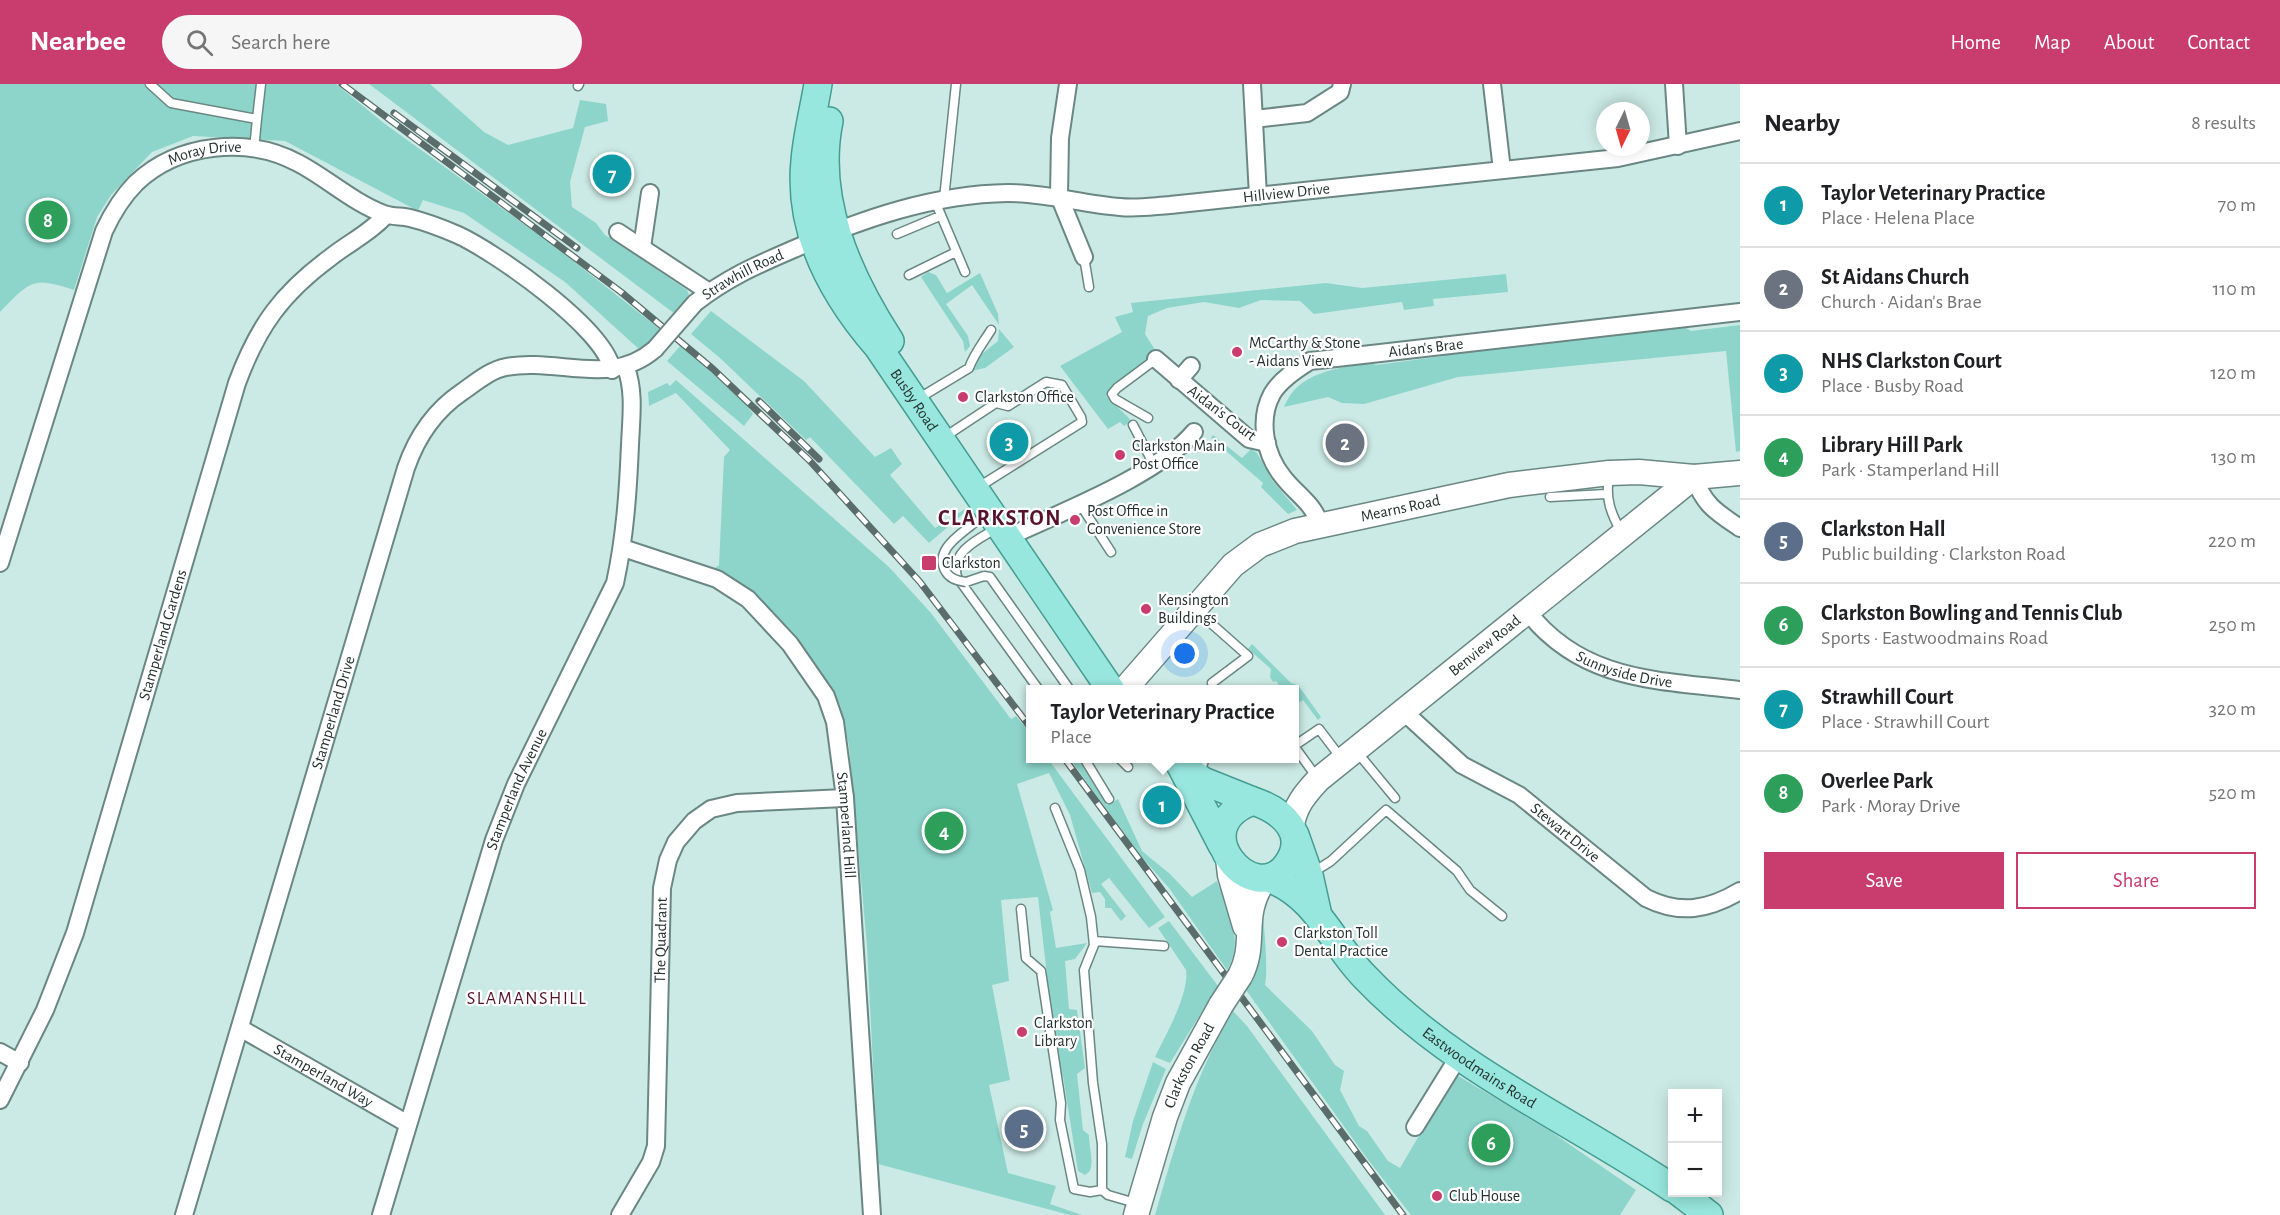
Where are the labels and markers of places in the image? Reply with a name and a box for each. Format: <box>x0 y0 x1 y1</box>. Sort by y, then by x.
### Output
pin: 7 <box>592 152 632 196</box>
pin: 8 <box>28 198 68 242</box>
place label: McCarthy & Stone - Aidans View <box>1249 335 1360 369</box>
marker: McCarthy & Stone - Aidans View <box>1230 345 1244 359</box>
place label: Clarkston Office <box>975 389 1074 405</box>
marker: Clarkston Office <box>956 390 970 404</box>
pin: 3 <box>990 420 1028 464</box>
pin: 2 <box>1326 420 1364 466</box>
place label: Clarkston Main Post Office <box>1132 438 1225 472</box>
marker: Clarkston Main Post Office <box>1113 448 1127 462</box>
place label: Post Office in Convenience Store <box>1087 503 1201 537</box>
marker: Post Office in Convenience Store <box>1068 513 1082 527</box>
marker: Clarkston <box>920 554 938 572</box>
place label: Clarkston <box>942 555 1001 571</box>
place label: Kensington Buildings <box>1158 592 1229 626</box>
marker: Kensington Buildings <box>1139 602 1153 616</box>
pin: 1 <box>1142 782 1182 828</box>
pin: 4 <box>924 808 964 854</box>
place label: Clarkston Toll Dental Practice <box>1294 925 1388 959</box>
marker: Clarkston Toll Dental Practice <box>1275 935 1289 949</box>
place label: Clarkston Library <box>1034 1015 1093 1050</box>
marker: Clarkston Library <box>1015 1025 1029 1039</box>
pin: 5 <box>1004 1106 1044 1152</box>
pin: 6 <box>1472 1120 1510 1166</box>
place label: Club House <box>1449 1188 1520 1204</box>
marker: Club House <box>1430 1189 1444 1203</box>

